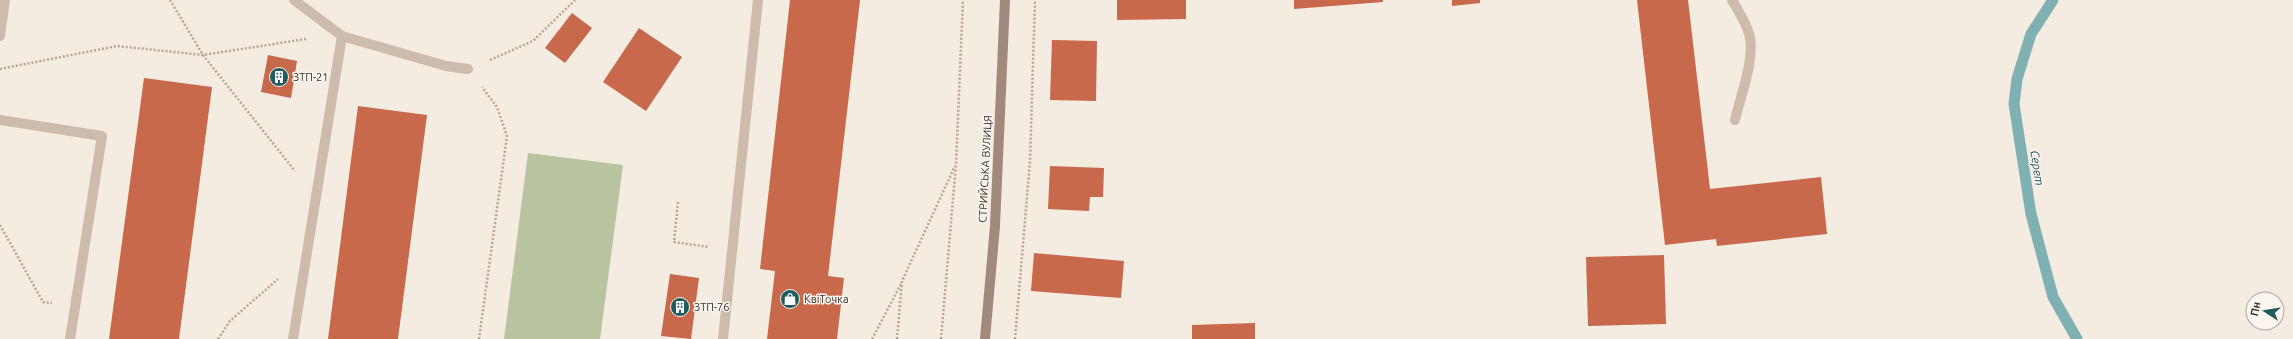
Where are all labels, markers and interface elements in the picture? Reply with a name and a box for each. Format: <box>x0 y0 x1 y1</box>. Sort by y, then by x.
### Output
building icon: ЗТП-21 <box>268 66 290 88</box>
place label: ЗТП-21 <box>293 71 328 83</box>
street label: СТРИЙСЬКА ВУЛИЦЯ <box>976 115 994 223</box>
water label: Серет <box>2028 149 2047 187</box>
shop icon: КвіТочка <box>779 288 801 310</box>
north arrow <box>2245 291 2285 331</box>
place label: КвіТочка <box>804 293 849 305</box>
building icon: ЗТП-76 <box>669 296 691 318</box>
place label: ЗТП-76 <box>694 301 729 313</box>
text: Пн <box>2248 301 2263 317</box>

